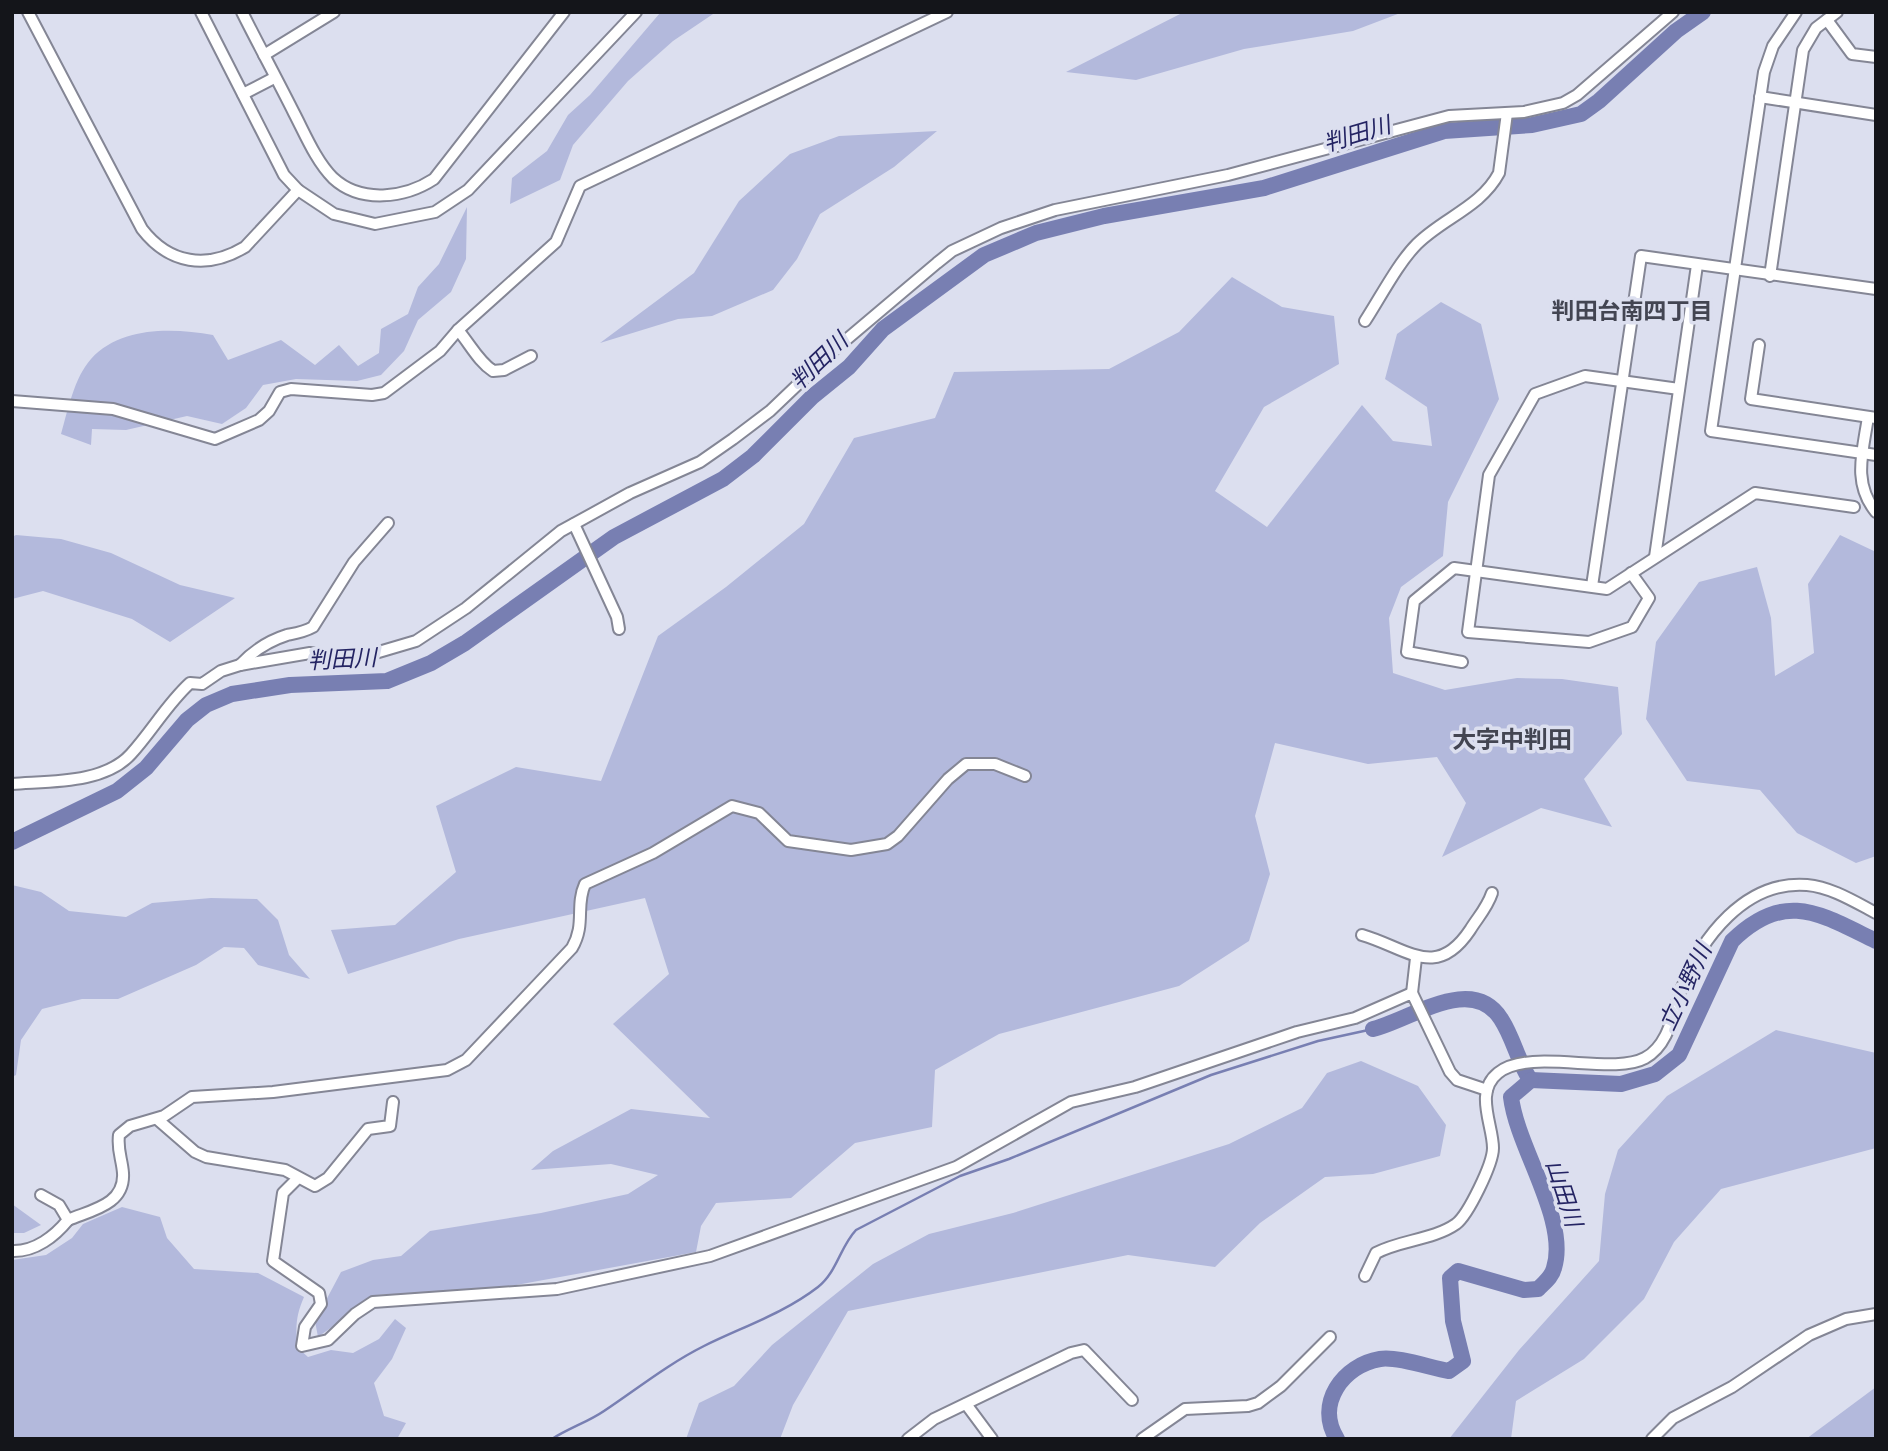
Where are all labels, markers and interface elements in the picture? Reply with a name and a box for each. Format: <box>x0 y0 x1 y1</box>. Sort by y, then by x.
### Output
water label: 判田川 <box>1320 109 1397 157</box>
district label: 判田台南四丁目 <box>1552 296 1713 324</box>
water label: 判田川 <box>784 324 855 394</box>
water label: 判田川 <box>307 642 380 674</box>
district label: 大字中判田 <box>1452 724 1572 753</box>
water label: 立小野川 <box>1652 936 1717 1034</box>
water label: 山田川 <box>1541 1156 1590 1233</box>

